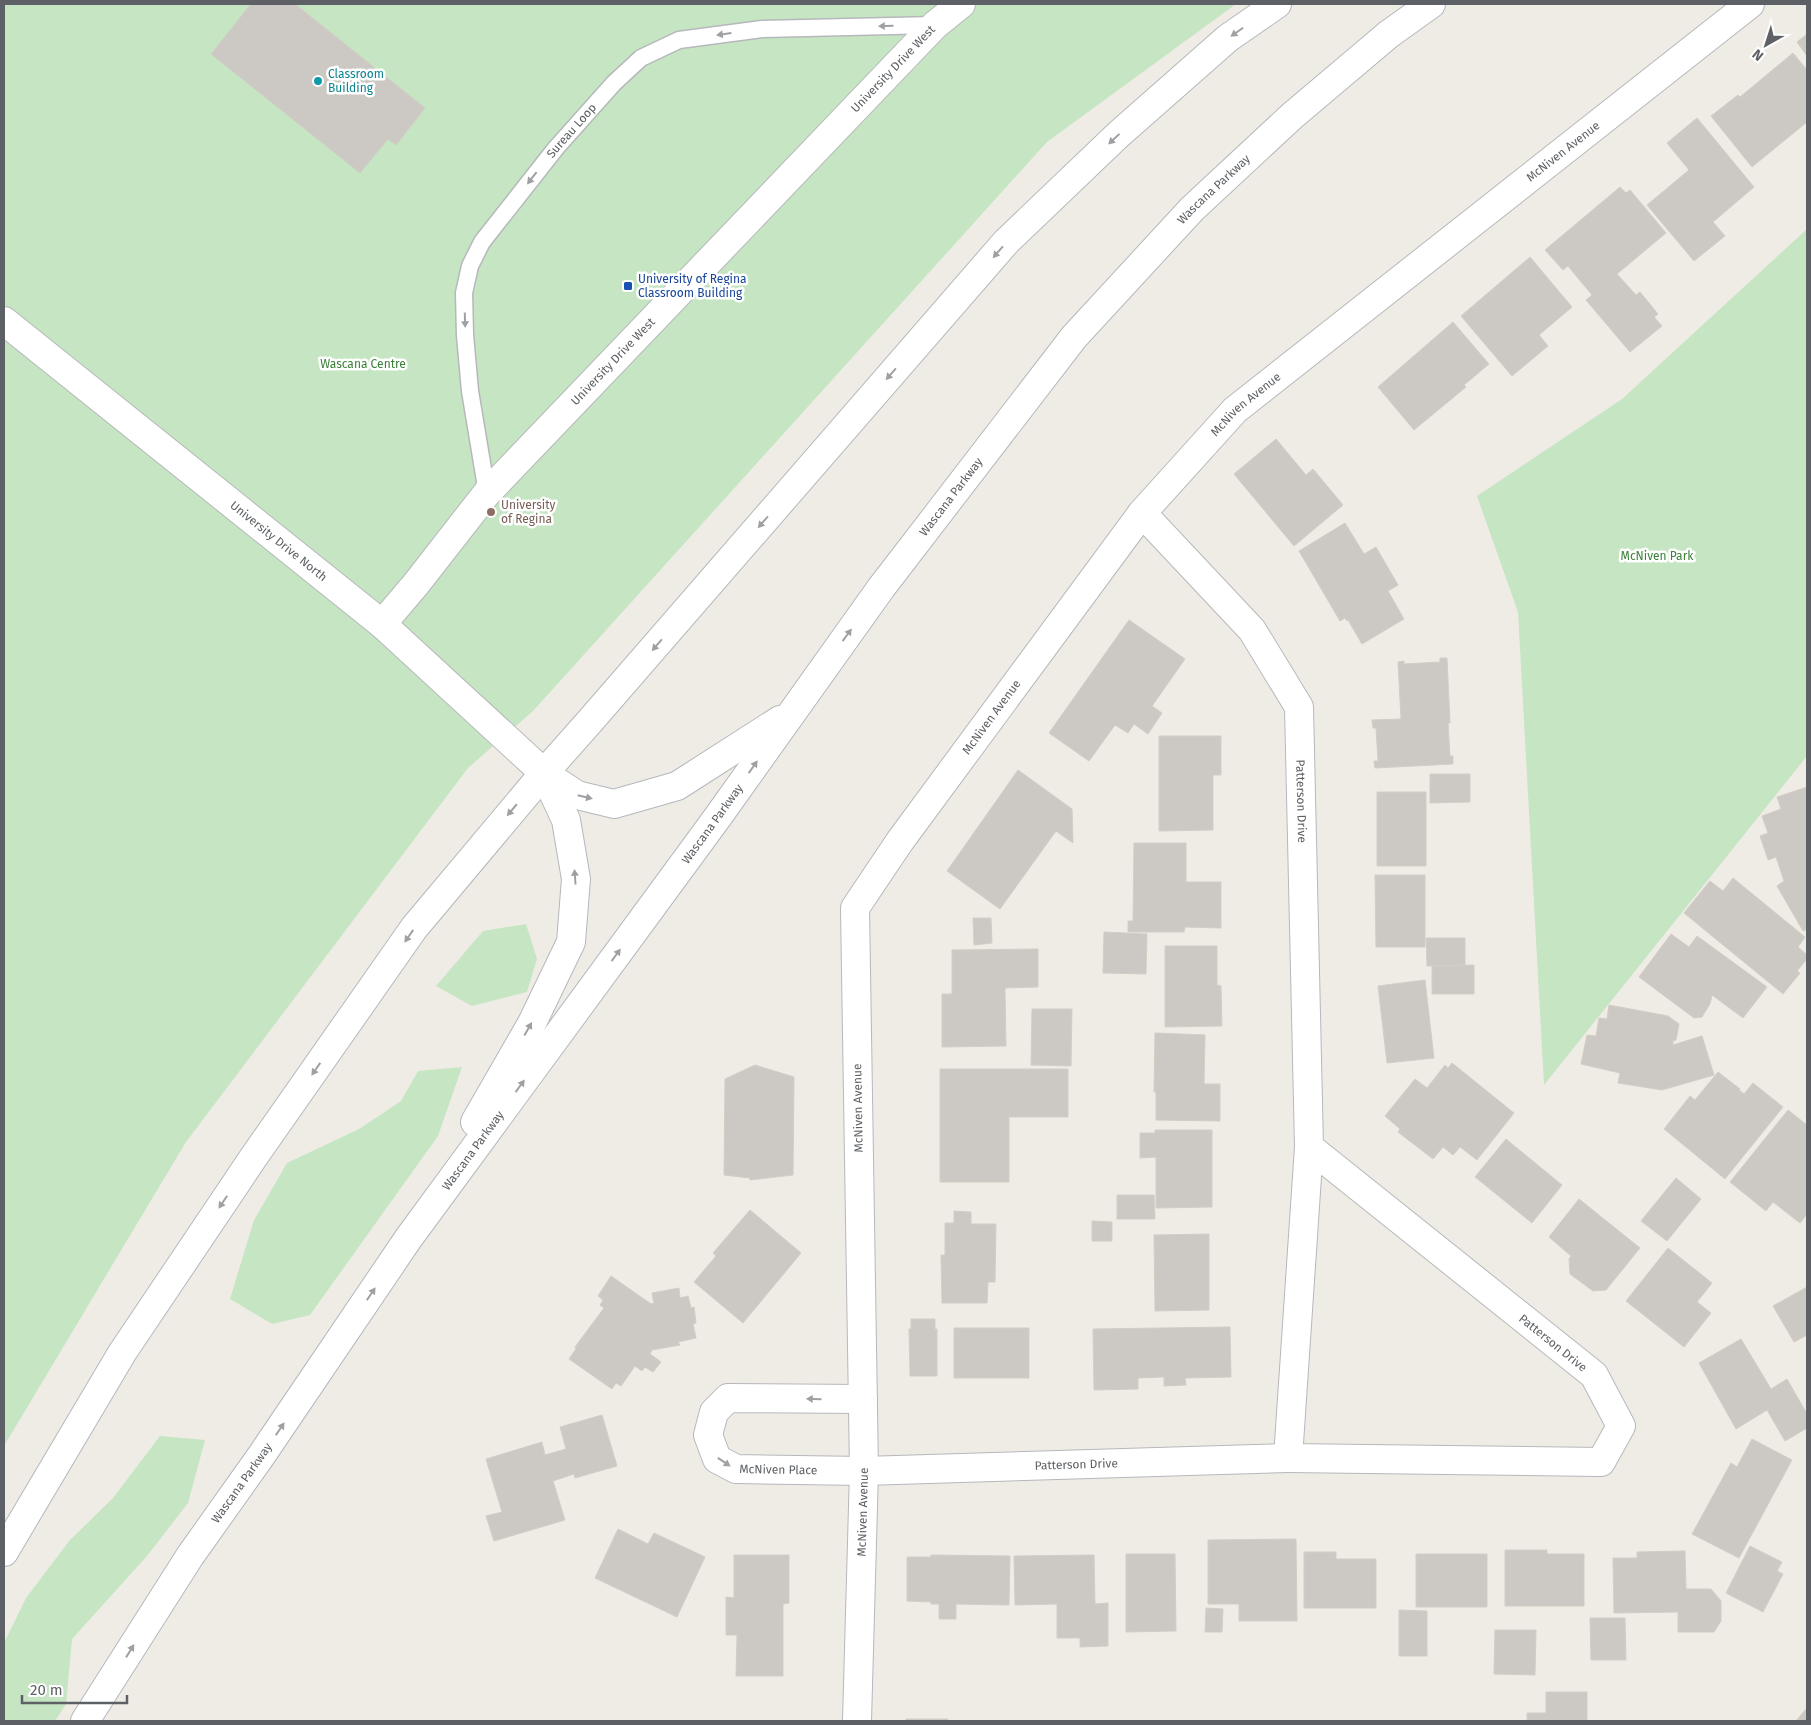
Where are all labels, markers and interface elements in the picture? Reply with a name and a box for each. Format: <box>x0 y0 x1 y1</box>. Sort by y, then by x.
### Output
north arrow <box>1741 20 1791 70</box>
street label: University Drive West <box>848 22 938 115</box>
one-way arrow <box>878 22 894 30</box>
one-way arrow <box>1230 27 1244 37</box>
one-way arrow <box>716 30 732 38</box>
text: N <box>1749 45 1767 64</box>
place label: Classroom Building <box>328 67 384 95</box>
marker: Classroom Building <box>312 75 324 87</box>
street label: Sureau Loop <box>544 101 599 161</box>
street label: McNiven Avenue <box>1524 118 1602 184</box>
one-way arrow <box>1109 133 1121 145</box>
street label: Wascana Parkway <box>1175 152 1253 227</box>
one-way arrow <box>526 172 537 185</box>
one-way arrow <box>992 245 1003 258</box>
place label: University of Regina Classroom Building <box>638 272 747 300</box>
marker: University of Regina Classroom Building <box>622 280 634 292</box>
one-way arrow <box>461 312 469 328</box>
street label: University Drive West <box>568 315 658 408</box>
park label: Wascana Centre <box>320 357 406 371</box>
one-way arrow <box>885 368 897 380</box>
street label: McNiven Avenue <box>1208 370 1284 439</box>
street label: Wascana Parkway <box>917 455 986 539</box>
street label: University Drive North <box>227 498 330 584</box>
place label: University of Regina <box>501 498 555 526</box>
marker: University of Regina <box>485 506 497 518</box>
one-way arrow <box>757 515 769 527</box>
park label: McNiven Park <box>1621 549 1694 563</box>
one-way arrow <box>842 628 852 642</box>
one-way arrow <box>651 638 663 650</box>
street label: McNiven Avenue <box>959 677 1024 757</box>
street label: Patterson Drive <box>1293 759 1309 843</box>
one-way arrow <box>748 760 758 774</box>
street label: Wascana Parkway <box>679 781 746 866</box>
one-way arrow <box>578 793 593 801</box>
one-way arrow <box>507 804 518 817</box>
one-way arrow <box>571 869 579 885</box>
one-way arrow <box>404 929 414 943</box>
one-way arrow <box>611 948 621 962</box>
one-way arrow <box>524 1023 533 1036</box>
one-way arrow <box>311 1062 321 1076</box>
street label: McNiven Avenue <box>850 1063 866 1153</box>
one-way arrow <box>515 1080 525 1093</box>
street label: Wascana Parkway <box>439 1108 507 1193</box>
one-way arrow <box>218 1196 228 1209</box>
one-way arrow <box>366 1288 376 1301</box>
street label: Patterson Drive <box>1516 1311 1590 1375</box>
one-way arrow <box>806 1395 822 1403</box>
one-way arrow <box>275 1422 285 1436</box>
street label: Wascana Parkway <box>209 1440 275 1526</box>
street label: Patterson Drive <box>1034 1456 1118 1473</box>
one-way arrow <box>717 1457 730 1467</box>
street label: McNiven Place <box>739 1462 818 1477</box>
street label: McNiven Avenue <box>855 1467 871 1557</box>
one-way arrow <box>126 1644 135 1657</box>
scale bar <box>22 1672 128 1704</box>
text: 20 m <box>30 1681 63 1699</box>

